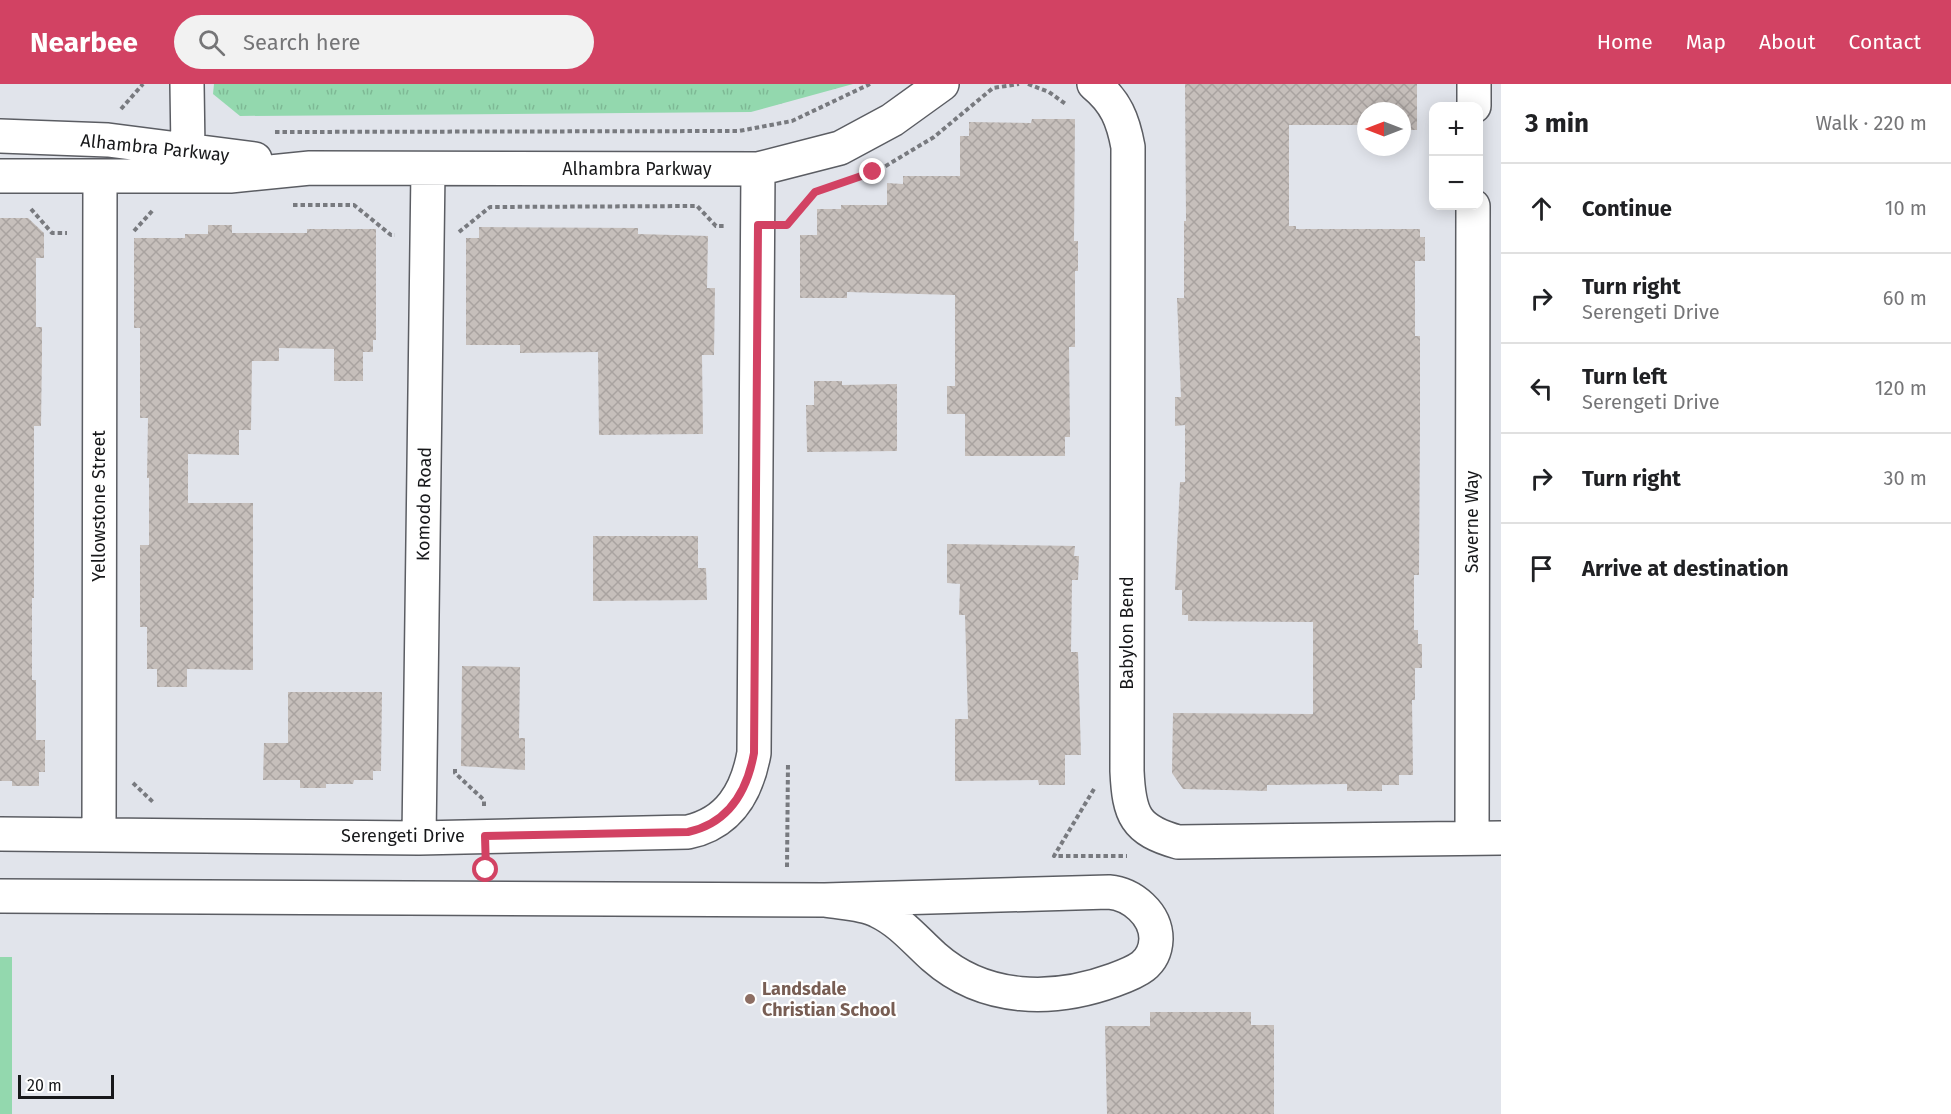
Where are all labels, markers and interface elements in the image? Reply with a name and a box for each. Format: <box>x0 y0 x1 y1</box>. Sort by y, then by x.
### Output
search box <box>174 15 594 69</box>
text: Nearbee <box>30 26 138 59</box>
icon: search <box>195 26 228 59</box>
text: Search here <box>243 29 360 56</box>
text: Home <box>1597 29 1653 55</box>
text: Map <box>1686 29 1726 55</box>
text: About <box>1759 29 1816 55</box>
text: Contact <box>1849 29 1921 55</box>
north arrow <box>1357 102 1411 156</box>
map controls <box>1429 102 1483 210</box>
button: + <box>1429 102 1483 156</box>
text: 3 min <box>1525 108 1589 139</box>
text: Walk · 220 m <box>1816 111 1927 135</box>
street label: Alhambra Parkway <box>80 129 231 167</box>
button: − <box>1429 156 1483 210</box>
street label: Alhambra Parkway <box>562 158 712 180</box>
route end <box>859 158 885 184</box>
icon: ahead <box>1525 192 1558 225</box>
text: Continue <box>1582 195 1672 222</box>
text: 10 m <box>1885 196 1927 220</box>
text: Turn right <box>1582 273 1681 300</box>
icon: right <box>1525 282 1558 315</box>
text: 60 m <box>1883 286 1927 310</box>
text: Serengeti Drive <box>1582 300 1720 324</box>
text: Turn left <box>1582 363 1667 390</box>
icon: left <box>1525 372 1558 405</box>
text: 120 m <box>1875 376 1927 400</box>
text: Serengeti Drive <box>1582 390 1720 414</box>
street label: Yellowstone Street <box>88 430 110 582</box>
street label: Komodo Road <box>412 447 436 561</box>
icon: right <box>1525 462 1558 495</box>
text: Turn right <box>1582 465 1681 492</box>
text: 30 m <box>1883 466 1927 490</box>
street label: Saverne Way <box>1461 471 1483 573</box>
icon: arrive <box>1525 552 1558 585</box>
text: Arrive at destination <box>1582 555 1789 582</box>
street label: Babylon Bend <box>1116 576 1138 690</box>
street label: Serengeti Drive <box>341 825 465 847</box>
route start <box>472 856 498 882</box>
place label: Landsdale Christian School <box>762 978 896 1021</box>
marker: Landsdale Christian School <box>743 992 757 1006</box>
scale bar <box>18 1072 114 1100</box>
text: 20 m <box>27 1076 62 1095</box>

